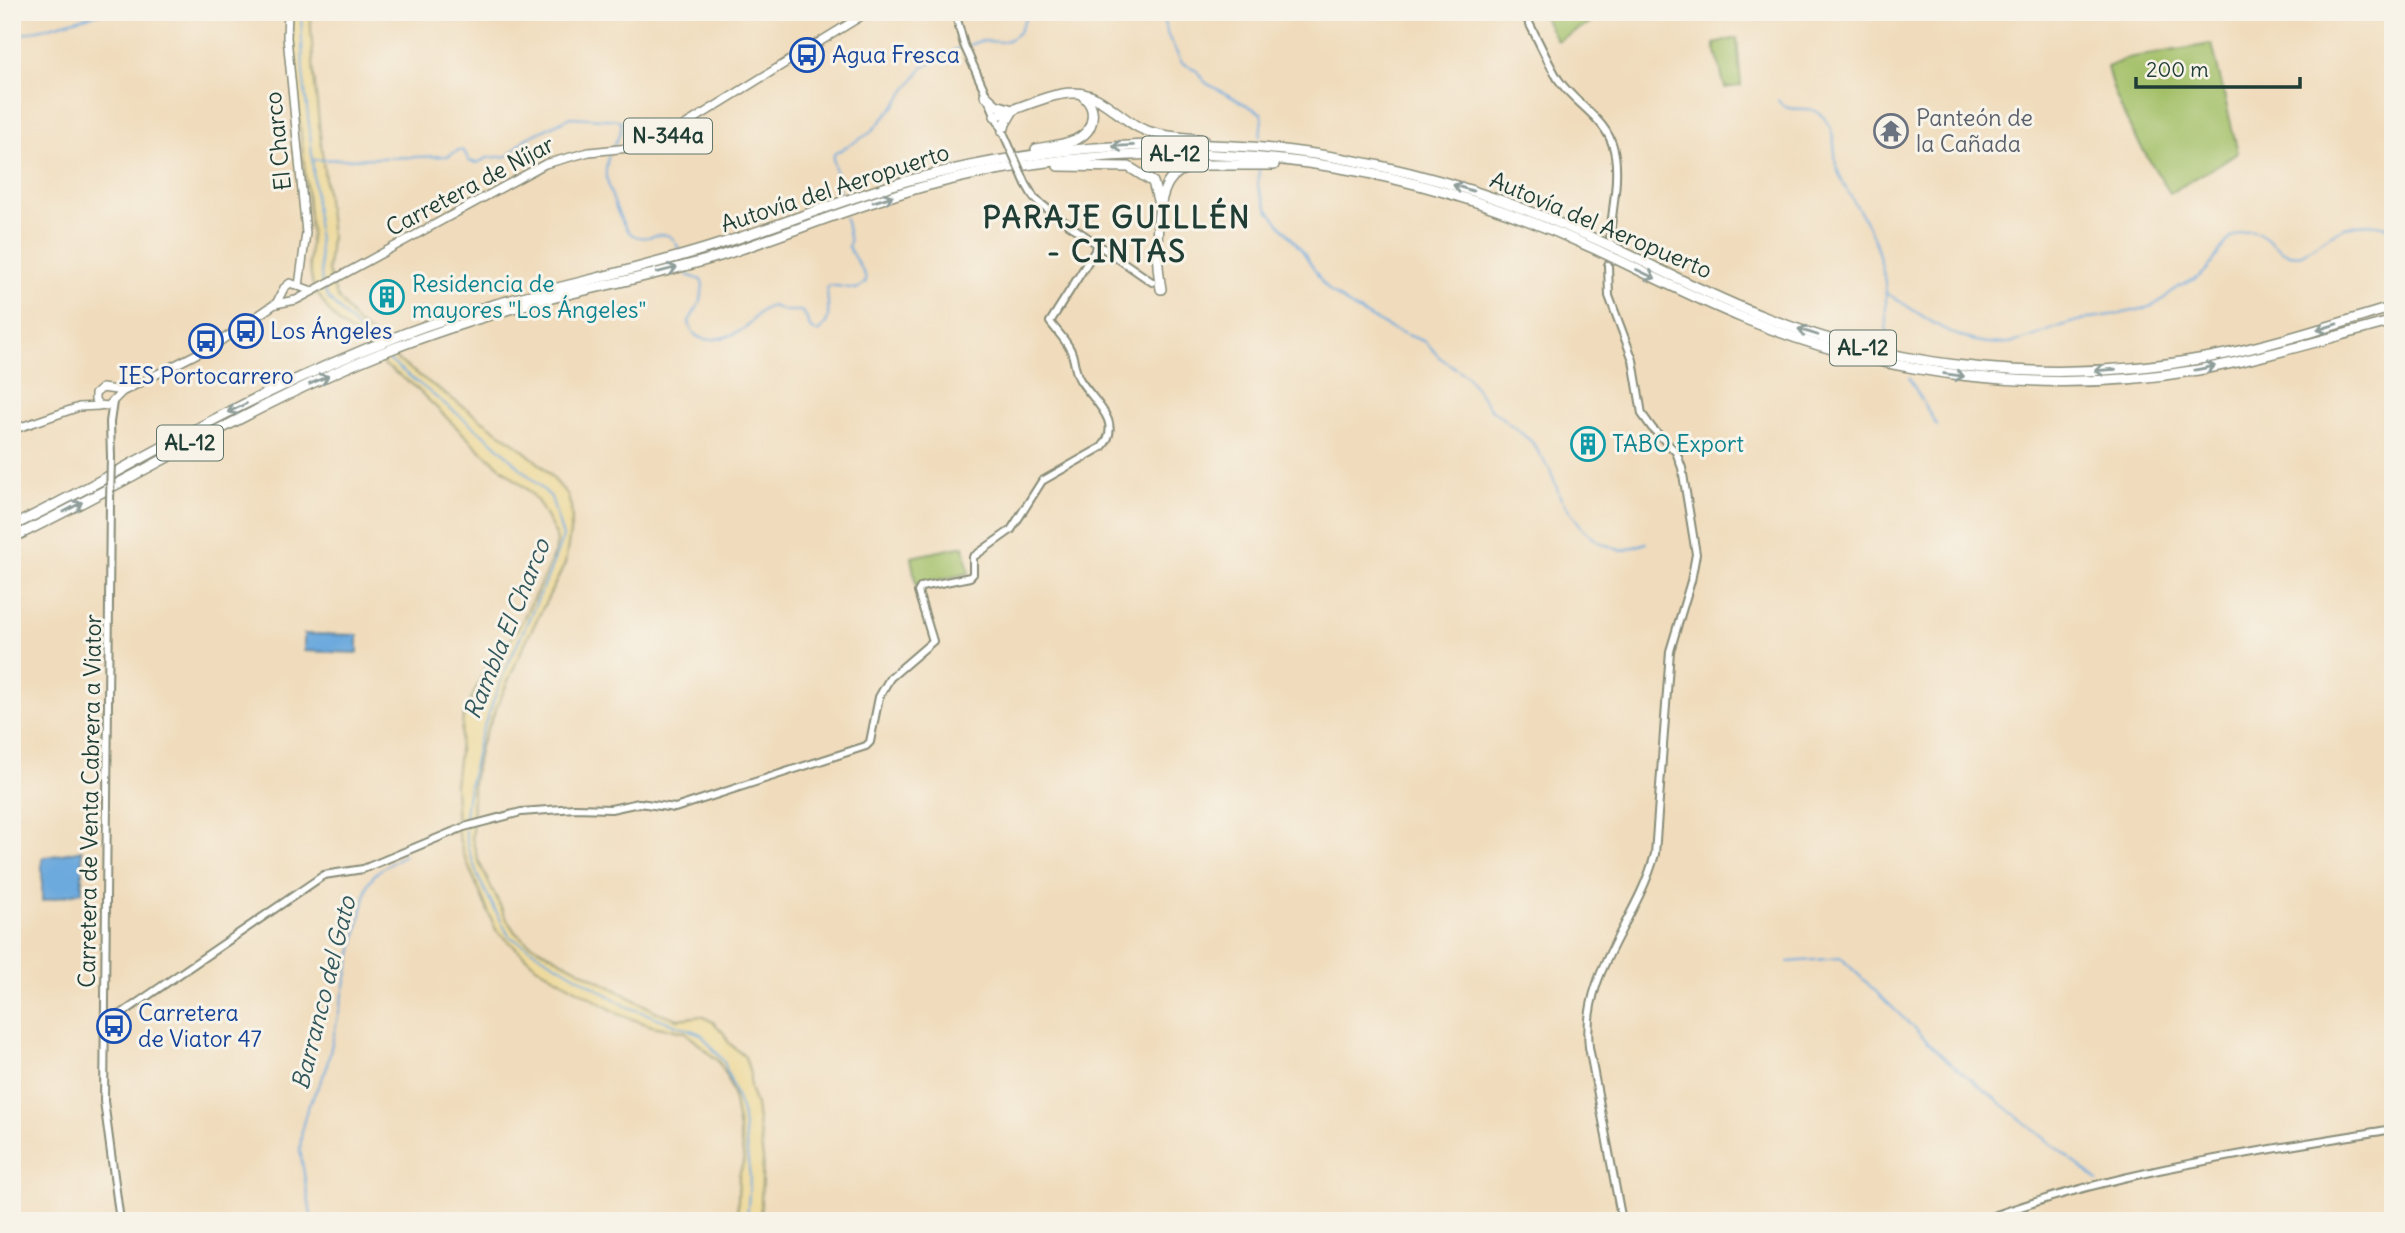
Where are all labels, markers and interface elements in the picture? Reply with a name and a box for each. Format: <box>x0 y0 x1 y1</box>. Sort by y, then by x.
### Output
bus stop icon: Agua Fresca <box>788 36 826 74</box>
place label: Agua Fresca <box>832 40 960 69</box>
scale bar <box>2136 46 2300 90</box>
text: 200 m <box>2146 56 2209 83</box>
street label: El Charco <box>258 90 297 192</box>
place label: Panteón de la Cañada <box>1916 103 2033 158</box>
temple icon: Panteón de la Cañada <box>1872 112 1910 150</box>
road number: N-344a <box>624 118 712 154</box>
street label: Carretera de Níjar <box>381 129 559 242</box>
road number: AL-12 <box>1142 136 1208 172</box>
street label: Autovía del Aeropuerto <box>717 137 953 238</box>
one-way arrow <box>1112 140 1134 153</box>
street label: Autovía del Aeropuerto <box>1486 165 1717 284</box>
one-way arrow <box>1452 180 1474 193</box>
one-way arrow <box>872 191 894 204</box>
district label: PARAJE GUILLÉN - CINTAS <box>982 197 1252 270</box>
one-way arrow <box>656 263 678 276</box>
one-way arrow <box>1635 268 1656 281</box>
place label: Residencia de mayores "Los Ángeles" <box>412 269 646 324</box>
building icon: Residencia de mayores "Los Ángeles" <box>368 278 406 316</box>
bus stop icon: Los Ángeles <box>227 312 265 350</box>
place label: Los Ángeles <box>270 316 392 345</box>
one-way arrow <box>2317 321 2339 334</box>
bus stop icon: IES Portocarrero <box>187 322 225 360</box>
one-way arrow <box>1797 325 1819 338</box>
road number: AL-12 <box>1830 330 1896 366</box>
place label: IES Portocarrero <box>118 361 294 390</box>
one-way arrow <box>2193 361 2216 374</box>
one-way arrow <box>2093 363 2116 376</box>
one-way arrow <box>1942 368 1965 381</box>
one-way arrow <box>308 373 329 386</box>
one-way arrow <box>227 402 248 415</box>
building icon: TABO Export <box>1569 425 1607 463</box>
road number: AL-12 <box>157 426 223 460</box>
place label: TABO Export <box>1612 429 1744 458</box>
one-way arrow <box>62 500 83 513</box>
water label: Rambla El Charco <box>456 533 556 723</box>
street label: Carretera de Venta Cabrera a Viator <box>72 613 107 988</box>
water label: Barranco del Gato <box>285 892 362 1093</box>
place label: Carretera de Viator 47 <box>138 998 262 1053</box>
bus stop icon: Carretera de Viator 47 <box>95 1007 133 1045</box>

